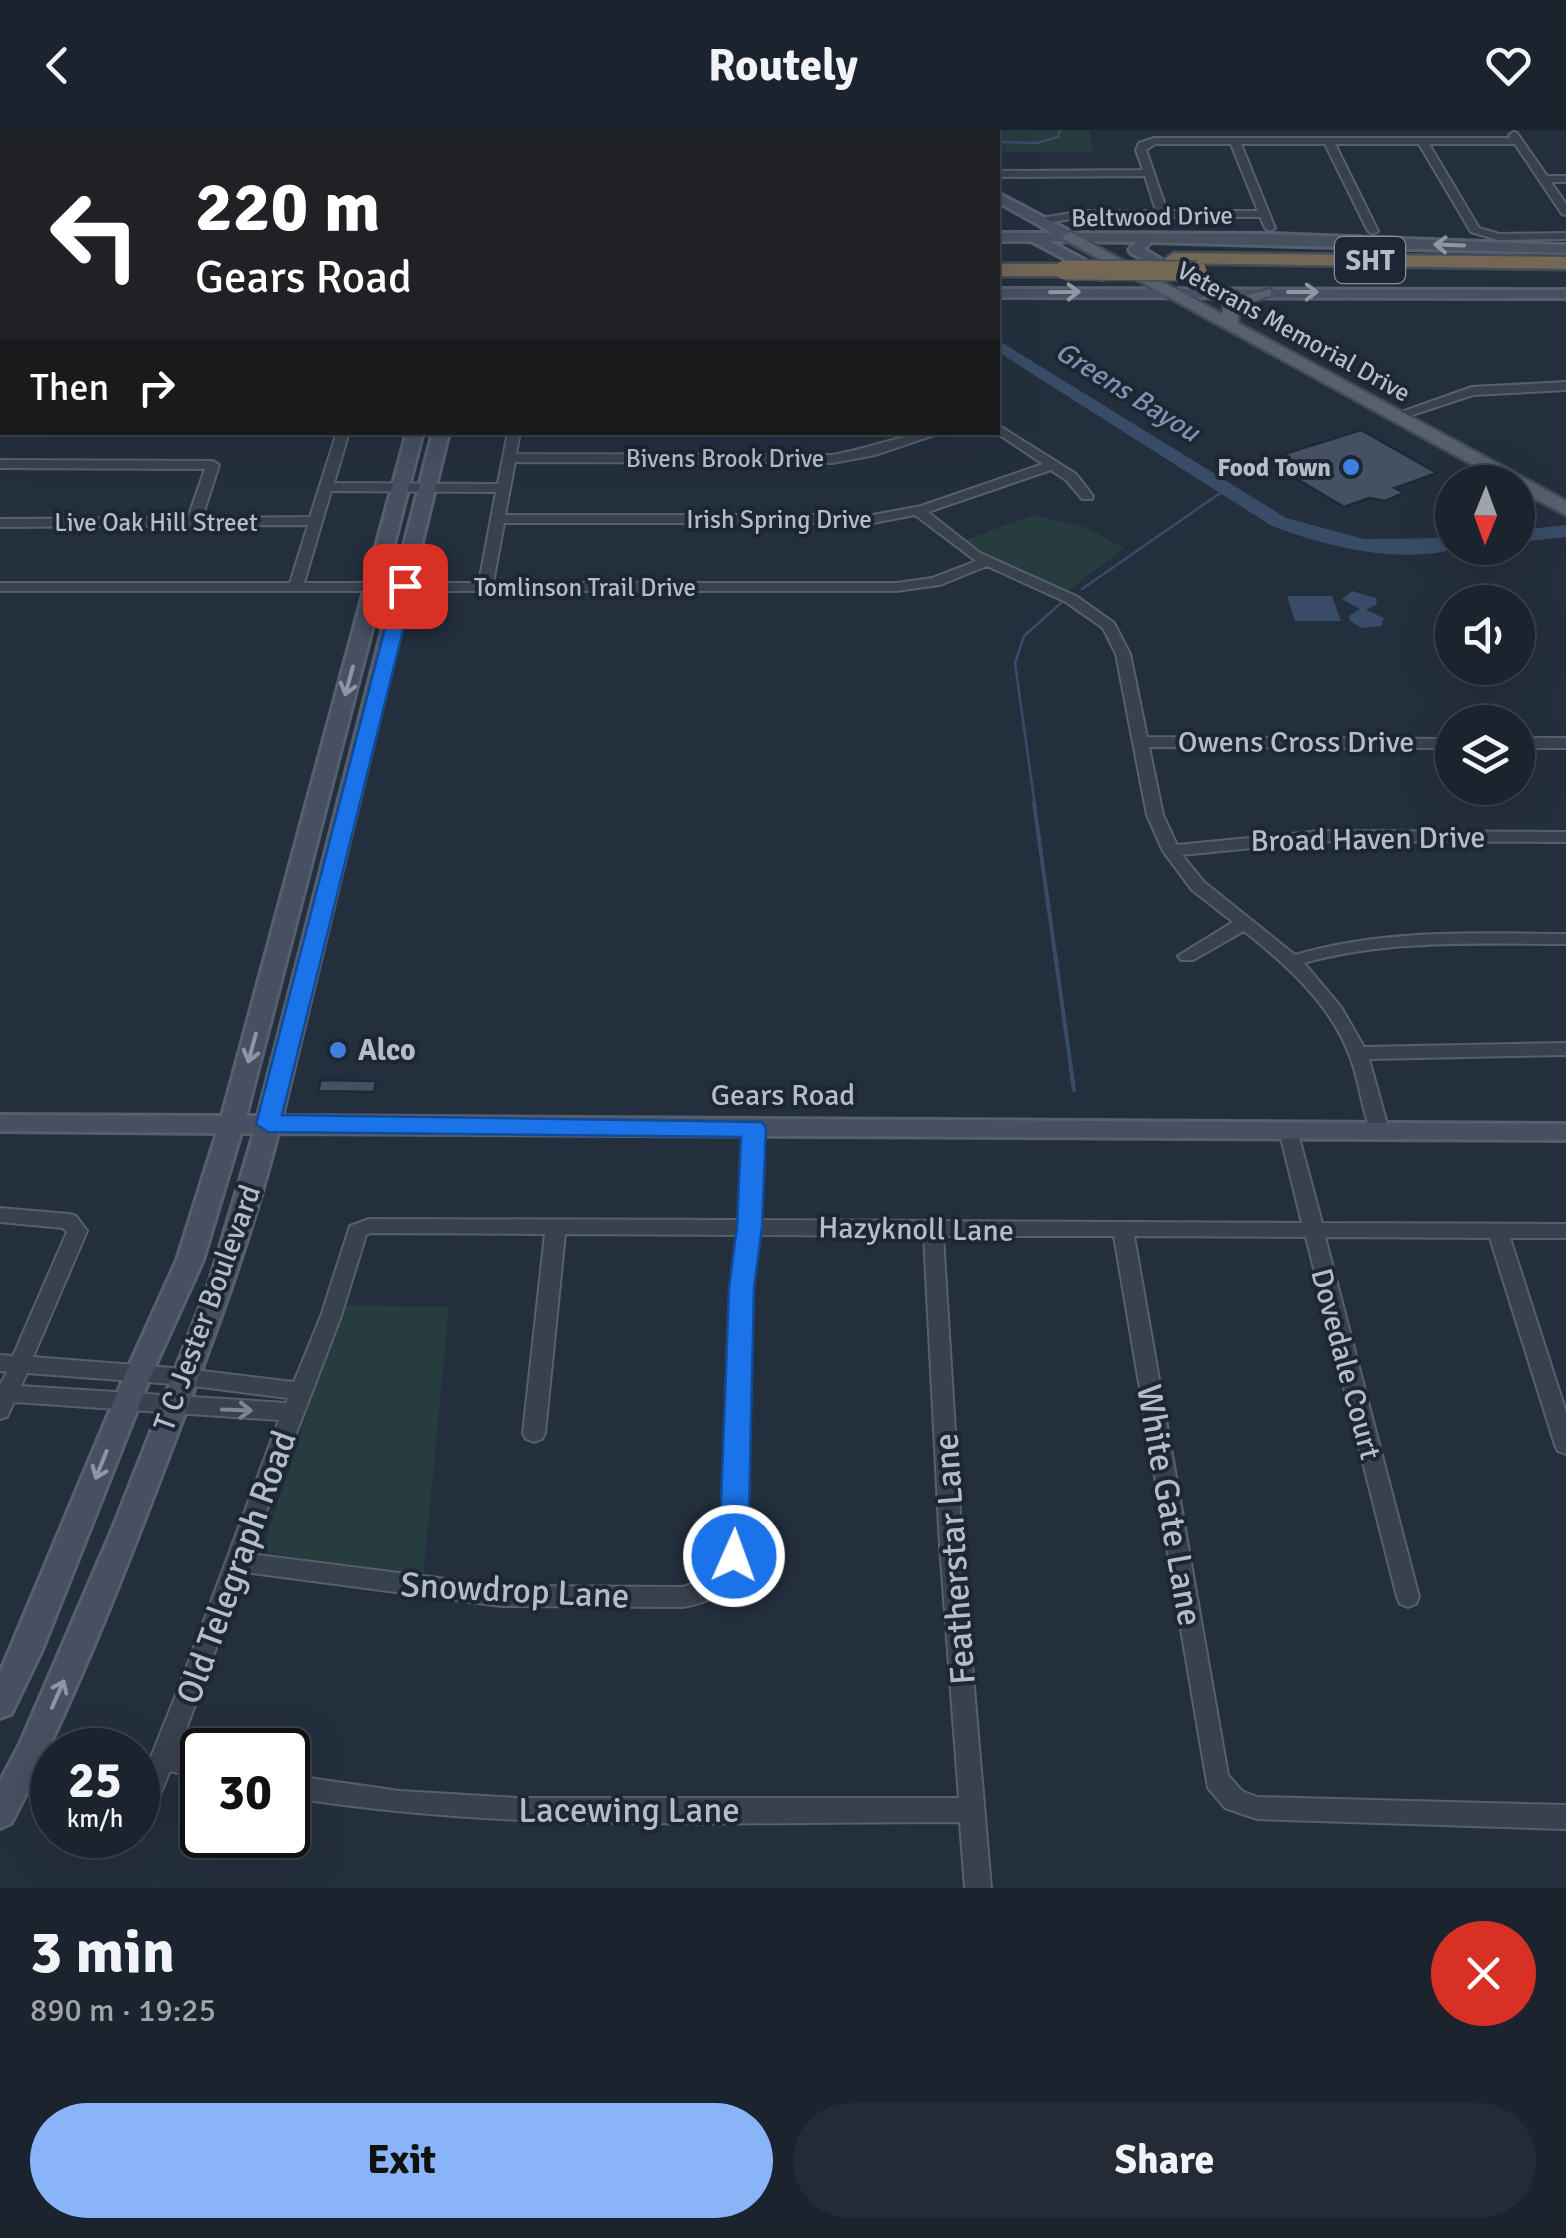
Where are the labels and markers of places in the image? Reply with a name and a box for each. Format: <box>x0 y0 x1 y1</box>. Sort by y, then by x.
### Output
place label: Food Town <box>1217 452 1331 483</box>
marker: Food Town <box>1340 456 1362 478</box>
pin <box>363 544 448 629</box>
place label: Alco <box>358 1032 416 1069</box>
marker: Alco <box>327 1039 349 1061</box>

